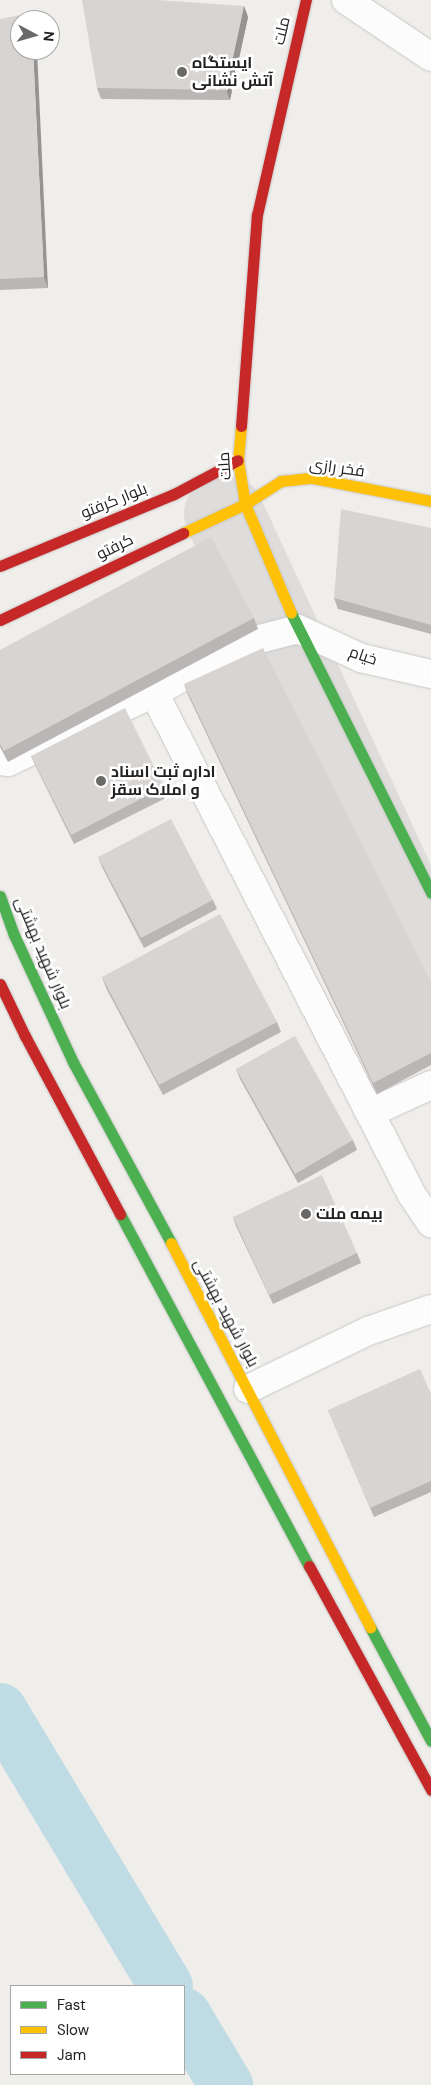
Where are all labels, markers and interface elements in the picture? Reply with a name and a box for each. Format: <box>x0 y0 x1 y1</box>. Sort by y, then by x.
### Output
north arrow <box>10 10 60 60</box>
street label: ملت <box>269 15 295 47</box>
text: N <box>39 30 58 42</box>
place label: ایستگاه آتش نشانی <box>192 53 273 91</box>
marker: ایستگاه آتش نشانی <box>176 66 188 78</box>
street label: ملت <box>214 451 236 481</box>
street label: فخر رازی <box>308 455 366 481</box>
street label: بلوار کرفتو <box>78 479 150 523</box>
street label: کرفتو <box>94 530 136 564</box>
street label: خیام <box>346 642 380 670</box>
place label: اداره ثبت اسناد و املاک سقز <box>111 762 216 800</box>
marker: اداره ثبت اسناد و املاک سقز <box>95 775 107 787</box>
street label: بلوار شهید بهشتی <box>11 894 75 1012</box>
place label: بیمه ملت <box>316 1204 383 1224</box>
marker: بیمه ملت <box>300 1208 312 1220</box>
street label: بلوار شهید بهشتی <box>189 1256 263 1370</box>
legend <box>10 1985 185 2075</box>
text: Fast <box>57 1995 86 2015</box>
text: Slow <box>57 2020 89 2040</box>
text: Jam <box>57 2045 86 2065</box>

